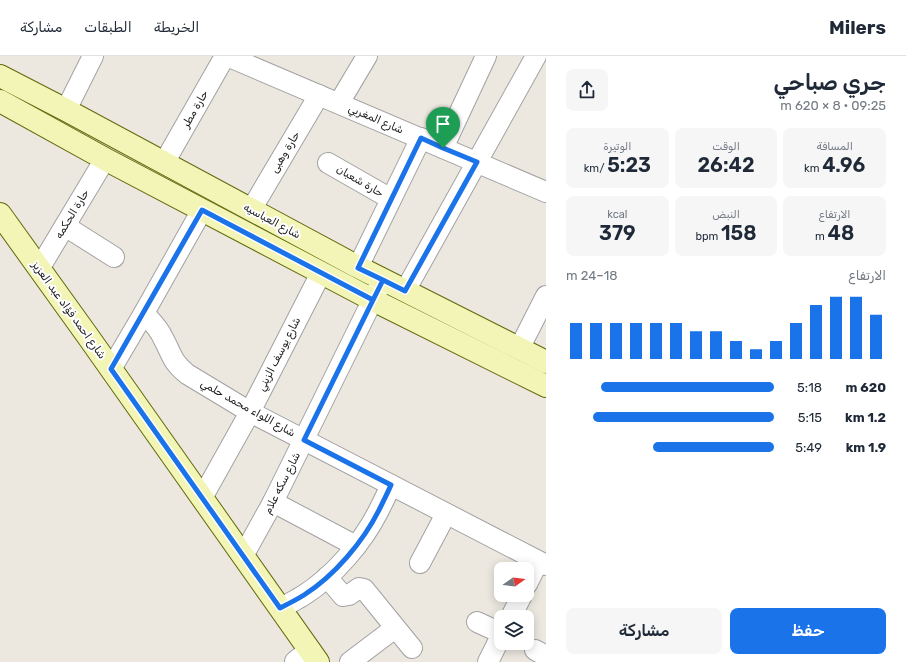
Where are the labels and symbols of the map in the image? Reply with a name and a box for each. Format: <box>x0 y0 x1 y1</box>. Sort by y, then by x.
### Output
street label: حارة مطر <box>179 88 211 131</box>
street label: شارع المغربي <box>346 102 406 138</box>
pin <box>426 107 460 148</box>
street label: حارة وهبى <box>268 129 304 176</box>
street label: حارة شعبان <box>334 162 386 200</box>
street label: حارة الحكمه <box>52 187 92 241</box>
street label: شارع العباسيه <box>240 201 303 243</box>
street label: شارع احمد فؤاد عبد العزيز <box>27 258 109 363</box>
street label: شارع يوسف الزيني <box>255 315 305 394</box>
street label: شارع اللواء محمد حلمي <box>197 377 298 441</box>
street label: شارع سكه علام <box>261 450 305 517</box>
north arrow <box>494 562 534 602</box>

